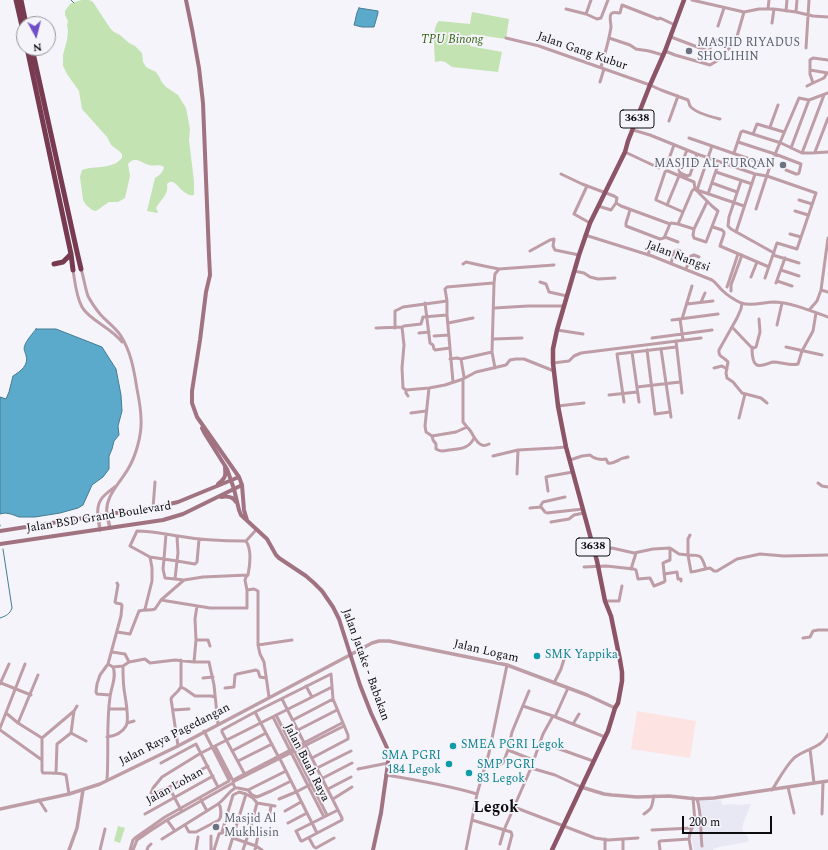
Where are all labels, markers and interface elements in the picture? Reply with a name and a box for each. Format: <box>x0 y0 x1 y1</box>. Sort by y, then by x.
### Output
north arrow <box>16 16 56 56</box>
street label: Jalan Gang Kubur <box>535 30 629 74</box>
park label: TPU Binong <box>421 34 483 48</box>
place label: MASJID RIYADUS SHOLIHIN <box>697 37 800 65</box>
text: N <box>32 38 43 56</box>
marker: MASJID RIYADUS SHOLIHIN <box>684 46 694 56</box>
road number: 3638 <box>620 110 654 128</box>
place label: MASJID AL FURQAN <box>654 158 775 172</box>
marker: MASJID AL FURQAN <box>778 160 788 170</box>
street label: Jalan Nangsi <box>644 238 712 276</box>
street label: Jalan BSD Grand Boulevard <box>26 499 172 537</box>
road number: 3638 <box>576 538 610 556</box>
street label: Jalan Jatake - Babakan <box>338 607 392 723</box>
street label: Jalan Logam <box>452 638 520 666</box>
place label: SMK Yappika <box>545 649 618 663</box>
marker: SMK Yappika <box>532 651 542 661</box>
street label: Jalan Raya Pagedangan <box>117 701 233 769</box>
street label: Jalan Buah Raya <box>280 722 332 804</box>
place label: SMEA PGRI Legok <box>461 739 564 753</box>
marker: SMEA PGRI Legok <box>448 741 458 751</box>
place label: SMA PGRI 184 Legok <box>382 750 441 778</box>
marker: SMA PGRI 184 Legok <box>444 759 454 769</box>
place label: SMP PGRI 83 Legok <box>477 759 535 787</box>
street label: Jalan Lohan <box>144 765 206 809</box>
marker: SMP PGRI 83 Legok <box>464 768 474 778</box>
district label: Legok <box>473 799 519 819</box>
scale bar <box>684 808 774 834</box>
place label: Masjid Al Mukhlisin <box>224 813 279 841</box>
text: 200 m <box>689 813 720 832</box>
marker: Masjid Al Mukhlisin <box>211 822 221 832</box>

